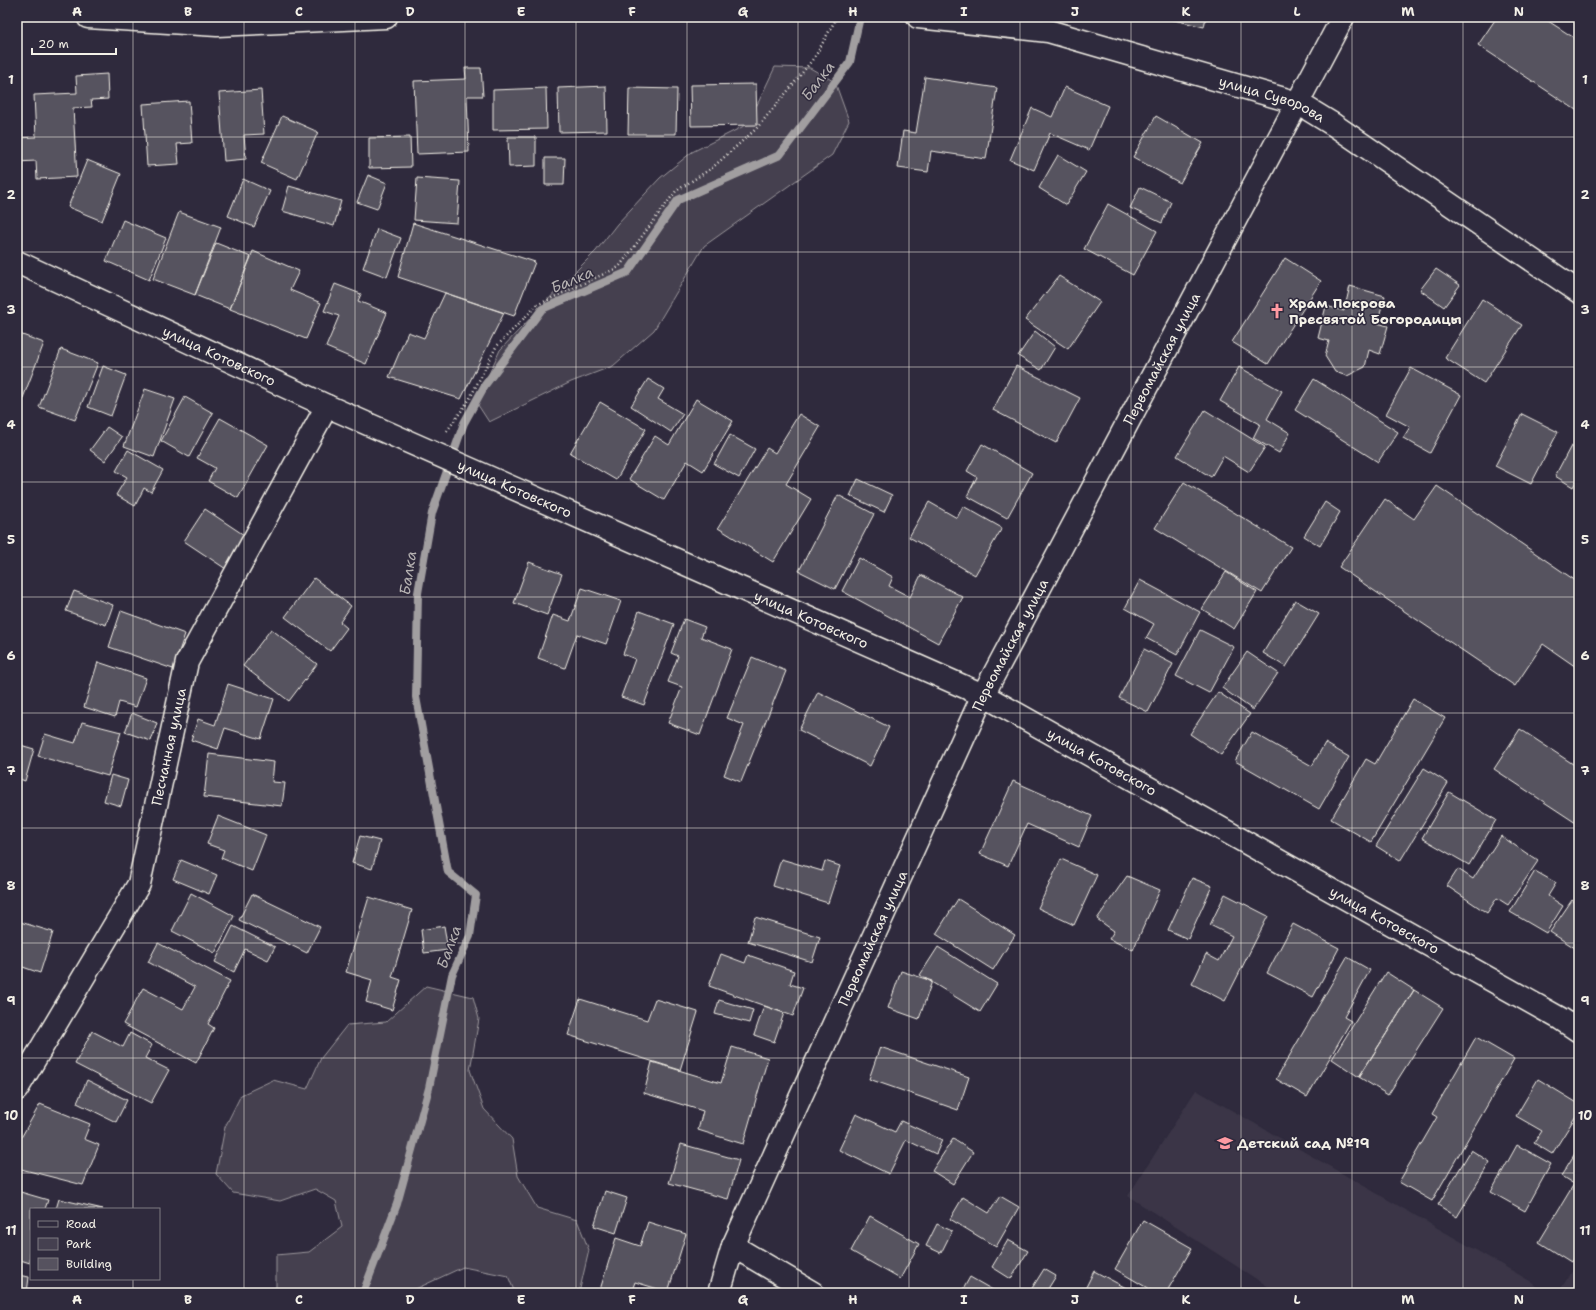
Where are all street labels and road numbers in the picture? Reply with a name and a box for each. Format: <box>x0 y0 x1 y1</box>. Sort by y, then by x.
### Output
street label: улица Суворова <box>1217 72 1329 126</box>
street label: Первомайская улица <box>1119 289 1204 428</box>
street label: улица Котовского <box>160 322 279 390</box>
street label: улица Котовского <box>455 456 575 522</box>
street label: Первомайская улица <box>968 575 1052 714</box>
street label: улица Котовского <box>752 586 871 652</box>
street label: Песчанная улица <box>147 686 190 807</box>
street label: улица Котовского <box>1044 724 1160 800</box>
street label: Первомайская улица <box>834 867 911 1009</box>
street label: улица Котовского <box>1327 882 1442 958</box>

